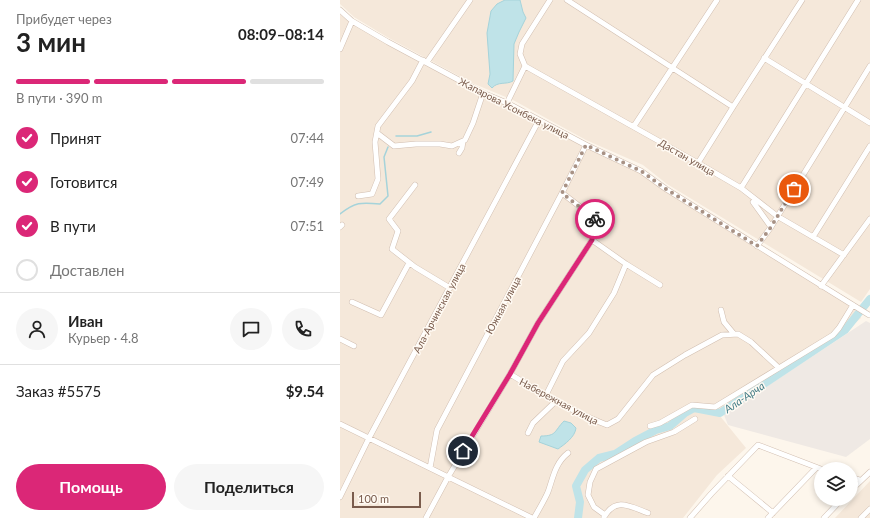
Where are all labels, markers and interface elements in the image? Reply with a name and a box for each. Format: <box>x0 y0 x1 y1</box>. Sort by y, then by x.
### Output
text: Прибудет через <box>16 11 112 27</box>
text: 08:09–08:14 <box>238 25 324 43</box>
text: 3 мин <box>16 26 86 58</box>
street label: Жапарова Усонбека улица <box>457 75 571 141</box>
text: В пути · 390 m <box>16 90 102 106</box>
icon: check <box>16 127 38 149</box>
text: Принят <box>50 129 101 147</box>
text: 07:44 <box>291 130 324 146</box>
street label: Дастан улица <box>657 136 717 178</box>
icon: check <box>16 171 38 193</box>
pin <box>777 172 811 206</box>
text: Готовится <box>50 173 117 191</box>
text: 07:49 <box>291 174 324 190</box>
icon: bag <box>783 178 805 200</box>
courier <box>575 199 615 239</box>
icon: bike <box>584 208 606 230</box>
icon: check <box>16 215 38 237</box>
text: В пути <box>50 217 96 235</box>
text: 07:51 <box>291 218 324 234</box>
text: Доставлен <box>50 261 125 279</box>
street label: Ала-Арчинская улица <box>410 261 468 355</box>
street label: Южная улица <box>483 274 523 336</box>
button: person <box>16 308 58 350</box>
button: chat <box>230 308 272 350</box>
button: phone <box>282 308 324 350</box>
text: Иван <box>68 312 103 330</box>
text: Курьер · 4.8 <box>68 330 139 346</box>
street label: Набережная улица <box>517 375 601 427</box>
water label: Ала-Арча <box>720 379 767 416</box>
text: Заказ #5575 <box>16 382 101 400</box>
text: $9.54 <box>286 382 324 400</box>
pin <box>446 434 480 468</box>
icon: home <box>452 440 474 462</box>
map controls <box>814 462 858 506</box>
button: layers <box>814 462 858 506</box>
button: Помощь <box>16 464 166 510</box>
button: Поделиться <box>174 464 324 510</box>
scale bar <box>352 490 421 509</box>
text: 100 m <box>358 492 389 505</box>

